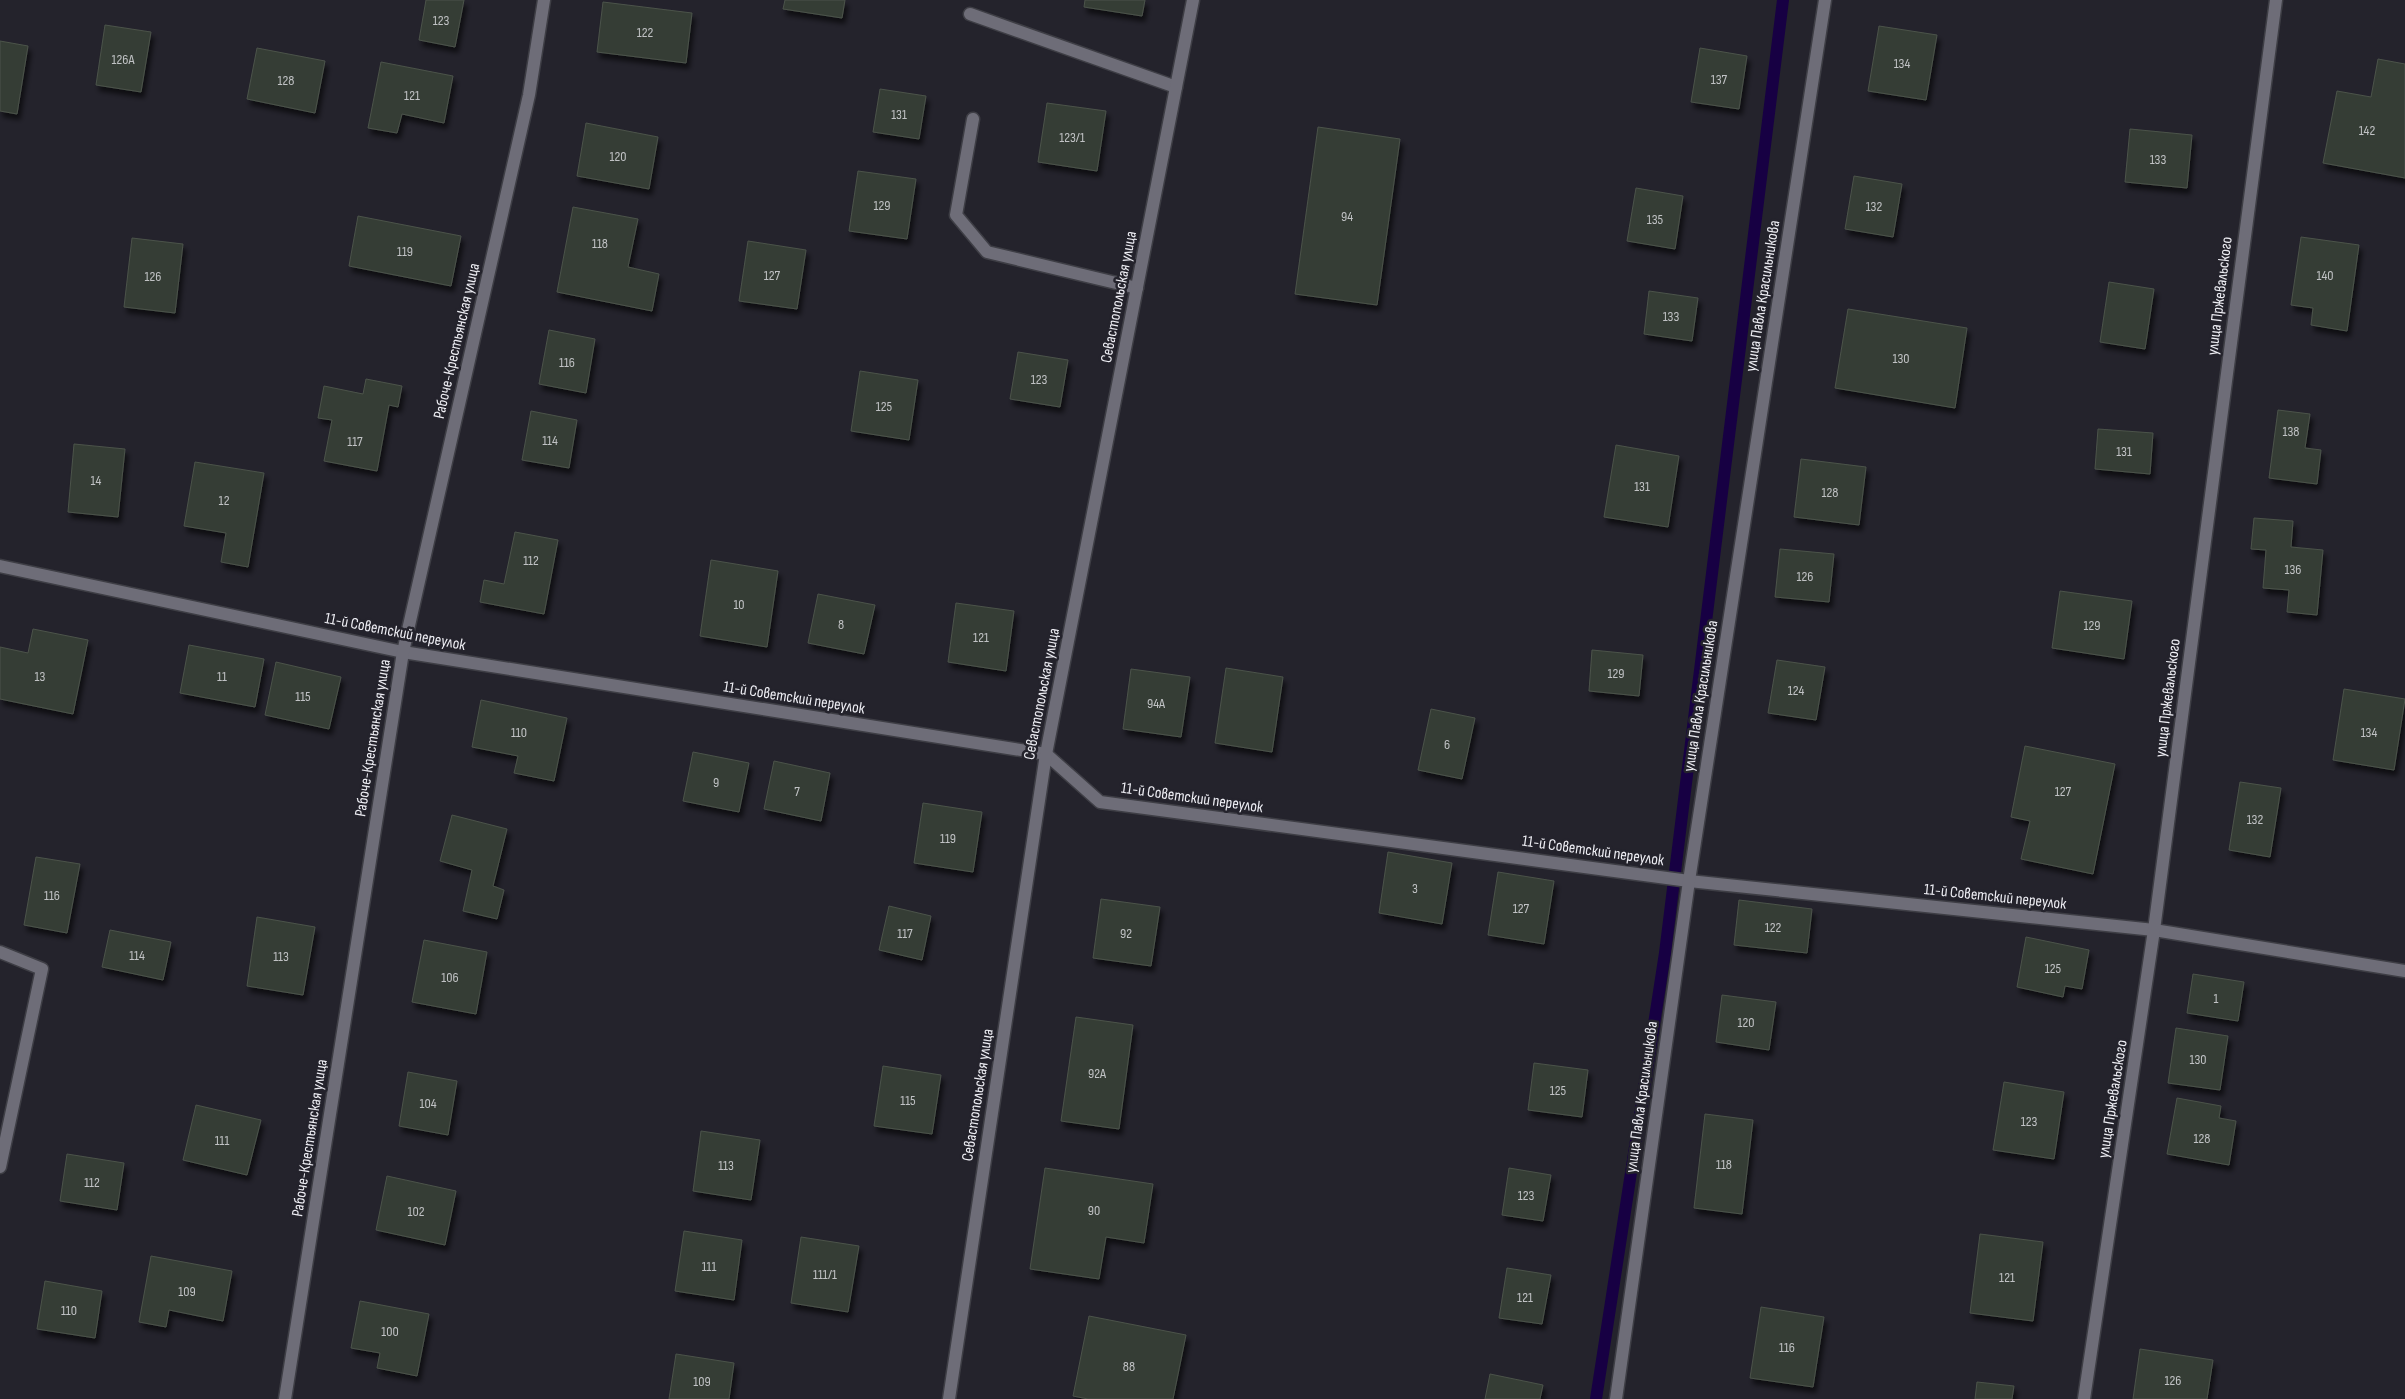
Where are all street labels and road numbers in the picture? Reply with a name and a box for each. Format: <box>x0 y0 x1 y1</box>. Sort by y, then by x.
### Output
street label: улица Павла Красильникова <box>1742 219 1784 373</box>
street label: Севастопольская улица <box>1097 230 1141 364</box>
street label: улица Пржевальского <box>2203 236 2237 356</box>
street label: Рабоче-Крестьянская улица <box>430 261 484 421</box>
street label: 11-й Советский переулок <box>323 609 468 655</box>
street label: улица Павла Красильникова <box>1680 619 1722 773</box>
street label: Севастопольская улица <box>1020 627 1064 761</box>
street label: улица Пржевальского <box>2151 638 2185 758</box>
street label: Рабоче-Крестьянская улица <box>351 658 395 818</box>
street label: 11-й Советский переулок <box>722 677 867 719</box>
street label: 11-й Советский переулок <box>1120 779 1265 817</box>
street label: 11-й Советский переулок <box>1521 832 1666 870</box>
street label: 11-й Советский переулок <box>1923 880 2068 914</box>
street label: улица Павла Красильникова <box>1622 1020 1662 1174</box>
street label: Севастопольская улица <box>958 1027 998 1163</box>
street label: улица Пржевальского <box>2094 1039 2132 1159</box>
street label: Рабоче-Крестьянская улица <box>288 1058 332 1218</box>

